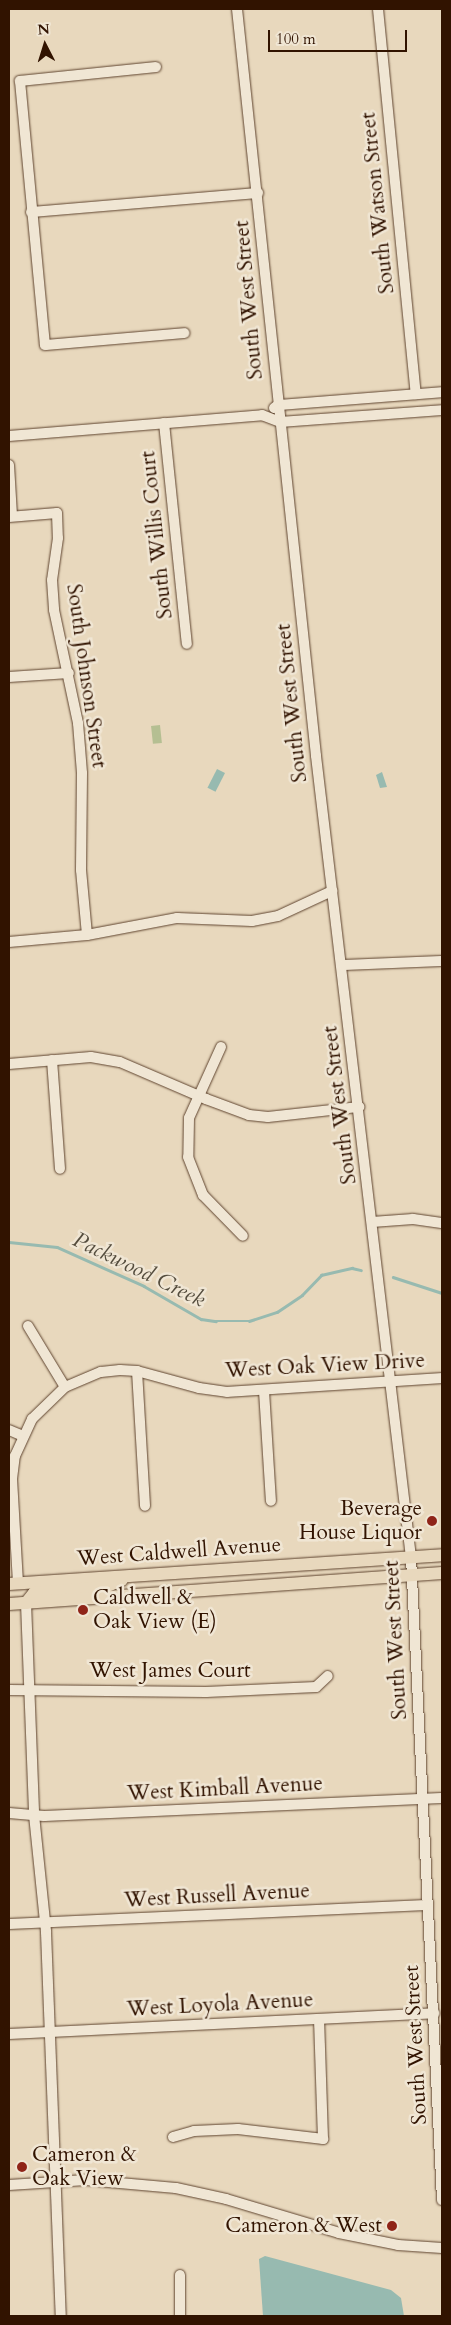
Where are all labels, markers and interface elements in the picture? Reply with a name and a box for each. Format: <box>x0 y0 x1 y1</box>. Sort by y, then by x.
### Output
north arrow <box>20 20 70 70</box>
text: N <box>37 20 51 40</box>
scale bar <box>271 20 410 52</box>
text: 100 m <box>276 29 316 49</box>
street label: South Watson Street <box>356 111 400 295</box>
street label: South West Street <box>229 219 269 381</box>
street label: South Willis Court <box>136 450 178 620</box>
street label: South Johnson Street <box>61 582 111 770</box>
street label: South West Street <box>271 622 313 784</box>
street label: South West Street <box>318 1024 362 1186</box>
water label: Packwood Creek <box>69 1227 209 1313</box>
street label: West Oak View Drive <box>224 1348 426 1384</box>
place label: Beverage House Liquor <box>299 1496 422 1546</box>
marker: Beverage House Liquor <box>426 1515 438 1527</box>
street label: West Caldwell Avenue <box>76 1532 282 1572</box>
street label: South West Street <box>379 1560 413 1720</box>
place label: Caldwell & Oak View (E) <box>93 1585 217 1635</box>
marker: Caldwell & Oak View (E) <box>77 1604 89 1616</box>
street label: West James Court <box>89 1658 251 1684</box>
street label: West Kimball Avenue <box>126 1771 324 1807</box>
street label: West Russell Avenue <box>123 1879 311 1913</box>
street label: South West Street <box>399 1965 433 2125</box>
street label: West Loyola Avenue <box>126 1988 314 2022</box>
place label: Cameron & Oak View <box>32 2142 137 2192</box>
marker: Cameron & Oak View <box>16 2161 28 2173</box>
place label: Cameron & West <box>225 2213 382 2239</box>
marker: Cameron & West <box>386 2220 398 2232</box>

